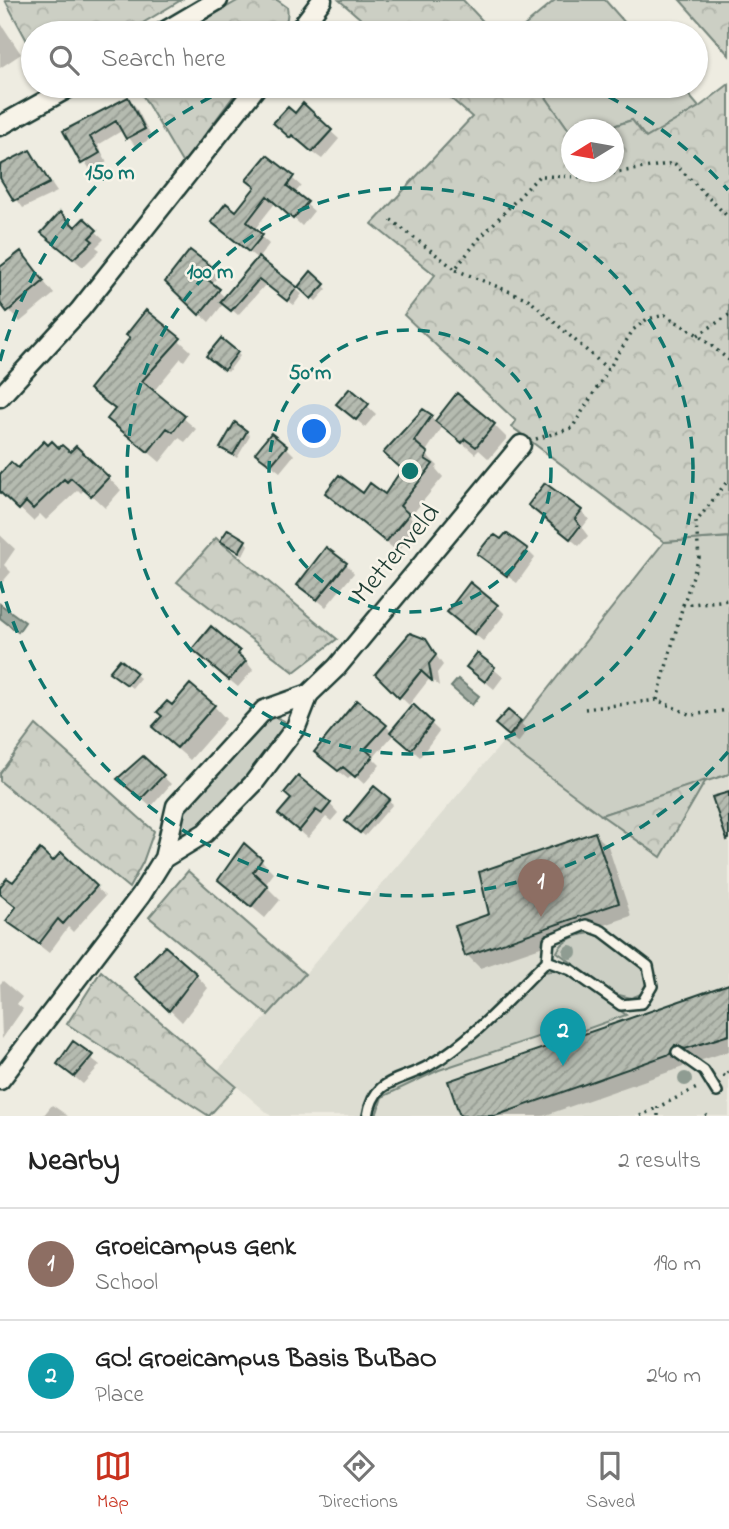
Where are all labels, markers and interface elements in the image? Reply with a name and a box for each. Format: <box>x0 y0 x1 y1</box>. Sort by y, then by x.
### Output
search box <box>21 21 708 98</box>
icon: search <box>45 41 83 79</box>
text: Search here <box>101 41 226 79</box>
north arrow <box>561 119 624 182</box>
text: 150 m <box>85 159 135 189</box>
text: 100 m <box>187 258 233 288</box>
text: 50 m <box>289 359 331 389</box>
your location <box>297 414 331 448</box>
centre of rings <box>398 459 422 483</box>
street label: Mettenveld <box>343 495 451 613</box>
pin: 1 <box>518 859 564 917</box>
pin: 2 <box>540 1008 586 1066</box>
text: Nearby <box>28 1140 120 1184</box>
text: 2 results <box>618 1145 701 1178</box>
text: Groeicampus Genk <box>95 1229 296 1267</box>
text: 1 <box>47 1248 55 1281</box>
text: 190 m <box>653 1248 701 1281</box>
text: School <box>95 1267 158 1300</box>
text: GO! Groeicampus Basis BuBaO <box>95 1341 437 1379</box>
text: 2 <box>45 1360 57 1393</box>
text: 240 m <box>647 1360 701 1393</box>
text: Place <box>95 1379 144 1412</box>
tab: Map <box>94 1447 132 1516</box>
tab: Directions <box>319 1447 398 1516</box>
tab: Saved <box>586 1447 635 1516</box>

